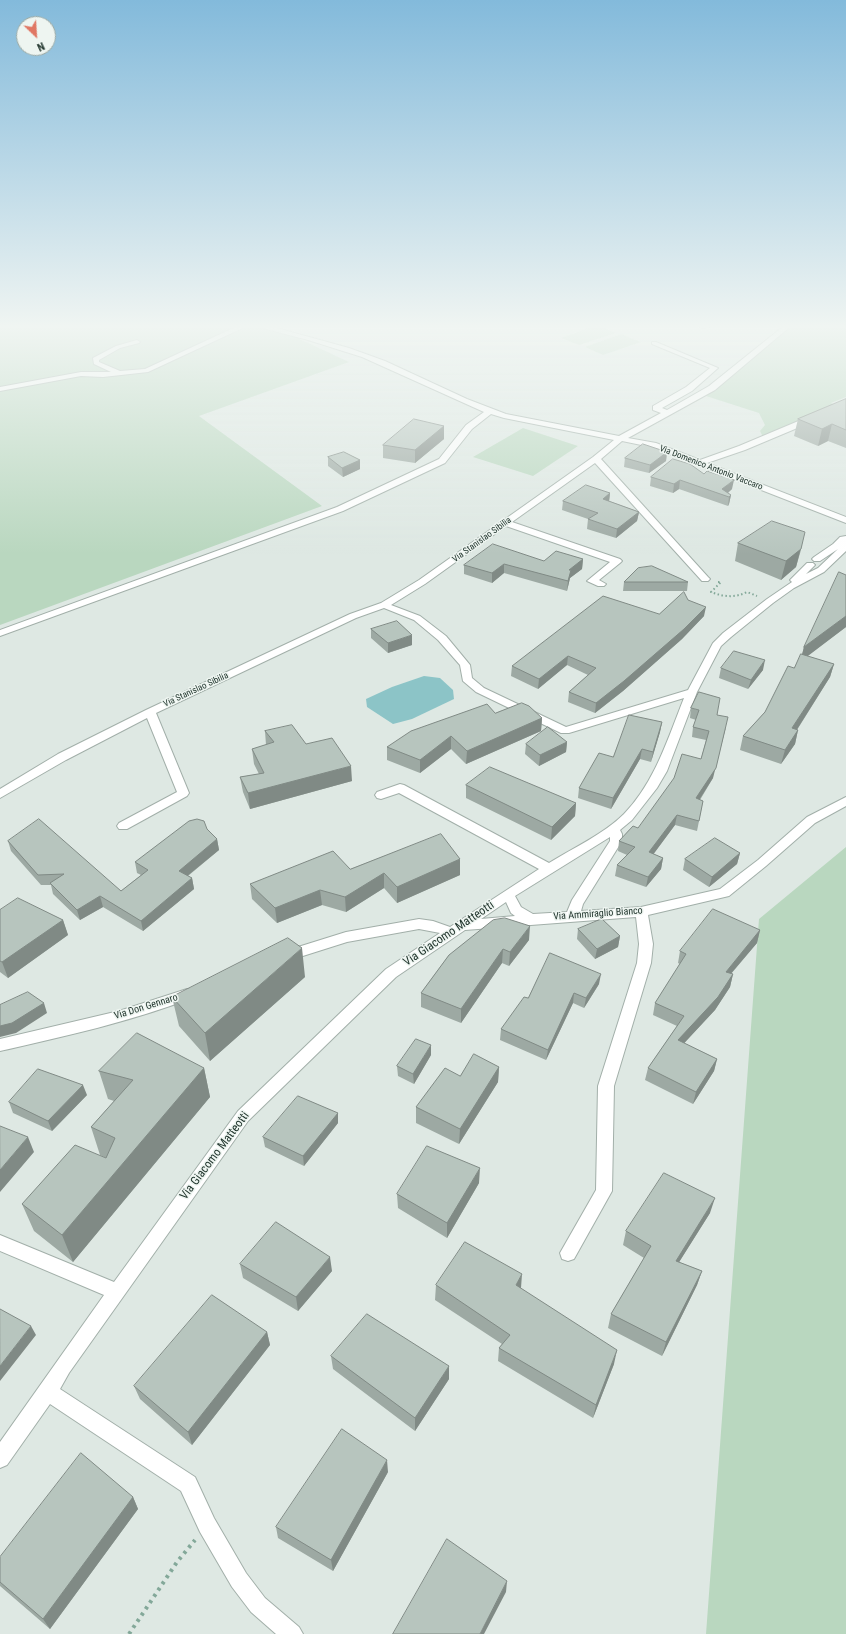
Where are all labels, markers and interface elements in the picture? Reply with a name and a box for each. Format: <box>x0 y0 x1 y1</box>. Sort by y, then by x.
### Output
north arrow <box>16 16 56 56</box>
text: N <box>35 39 47 54</box>
street label: Via Domenico Antonio Vaccaro <box>658 443 764 493</box>
street label: Via Stanislao Sibilia <box>450 515 514 565</box>
street label: Via Stanislao Sibilia <box>162 670 230 710</box>
street label: Via Giacomo Matteotti <box>401 898 497 970</box>
street label: Via Ammiraglio Bianco <box>553 905 643 923</box>
street label: Via Don Gennaro <box>113 992 179 1022</box>
street label: Via Giacomo Matteotti <box>177 1109 253 1203</box>

